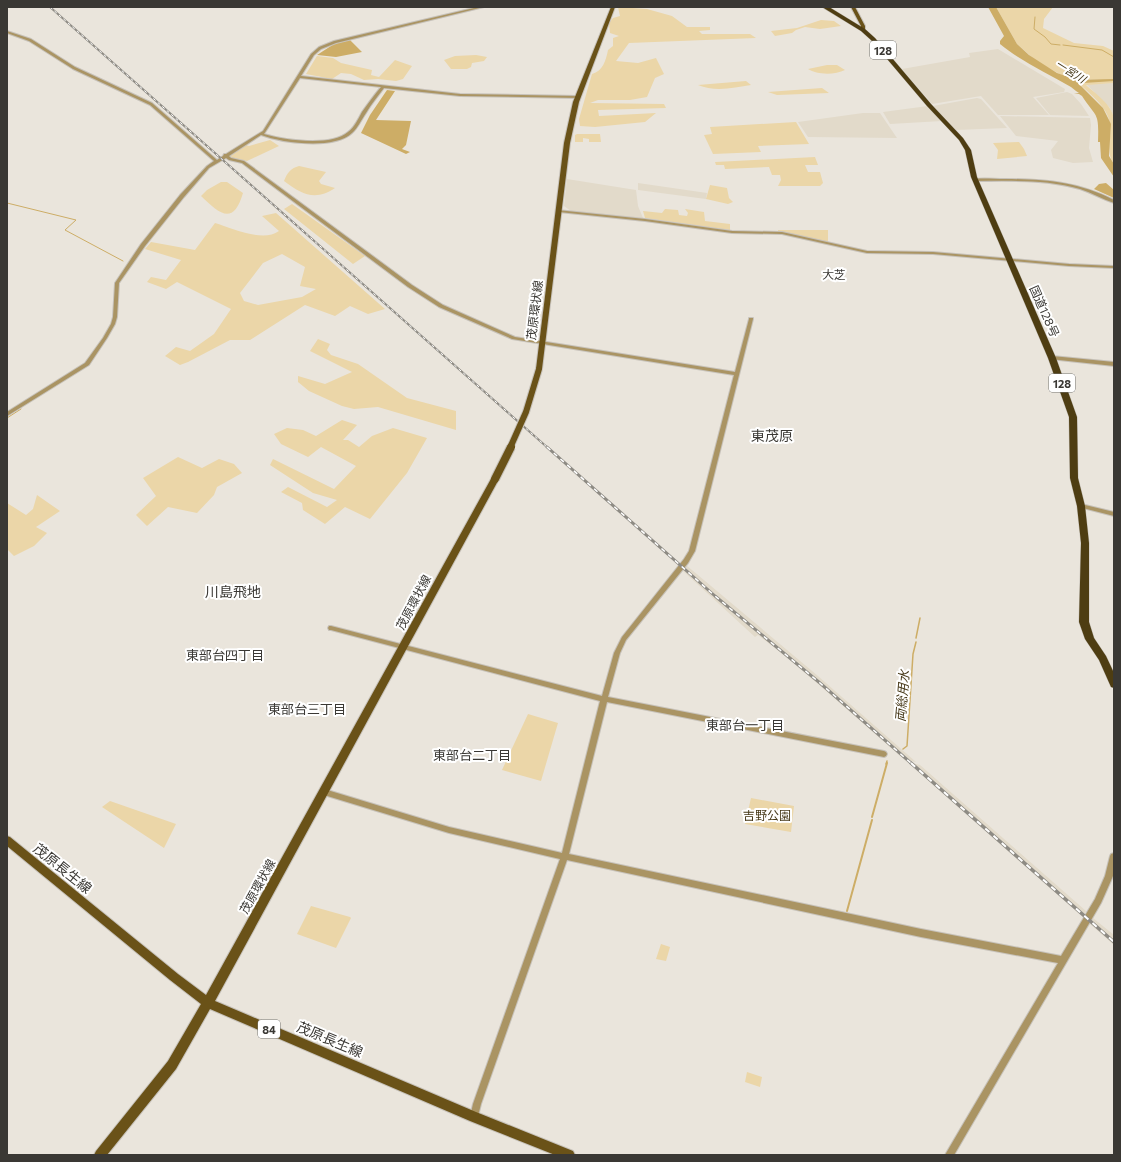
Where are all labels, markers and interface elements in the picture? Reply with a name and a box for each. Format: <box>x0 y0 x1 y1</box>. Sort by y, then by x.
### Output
road number: 128 <box>870 41 896 59</box>
water label: 一宮川 <box>1054 57 1089 86</box>
district label: 大芝 <box>822 267 846 281</box>
street label: 茂原環状線 <box>523 279 545 341</box>
street label: 国道128号 <box>1027 283 1063 339</box>
road number: 128 <box>1049 374 1075 392</box>
district label: 東茂原 <box>751 427 793 444</box>
street label: 茂原環状線 <box>393 572 433 632</box>
district label: 川島飛地 <box>205 583 261 600</box>
district label: 東部台四丁目 <box>186 647 264 663</box>
water label: 両総用水 <box>892 667 912 723</box>
district label: 東部台三丁目 <box>268 701 346 717</box>
district label: 東部台一丁目 <box>706 717 784 733</box>
district label: 東部台二丁目 <box>433 747 511 763</box>
park label: 吉野公園 <box>743 808 791 822</box>
street label: 茂原長生線 <box>30 839 96 897</box>
street label: 茂原環状線 <box>236 856 278 916</box>
street label: 茂原長生線 <box>294 1018 366 1060</box>
road number: 84 <box>258 1020 280 1038</box>

